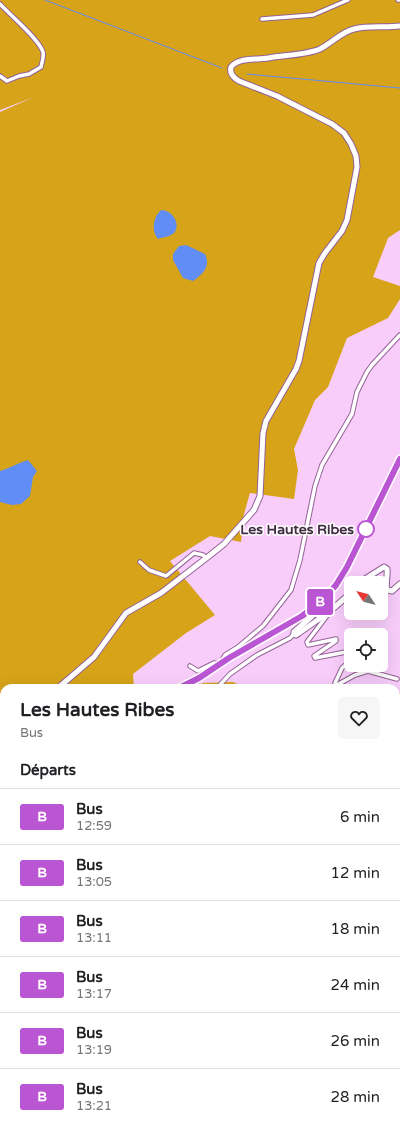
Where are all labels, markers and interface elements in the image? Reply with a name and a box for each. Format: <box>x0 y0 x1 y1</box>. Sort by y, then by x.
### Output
marker: Les Hautes Ribes <box>357 520 375 538</box>
place label: Les Hautes Ribes <box>240 521 354 538</box>
north arrow <box>344 576 388 620</box>
map controls <box>344 576 388 672</box>
line badge: B <box>307 589 333 615</box>
text: B <box>315 593 325 610</box>
button: locate <box>344 628 388 672</box>
button: heart <box>338 697 380 739</box>
text: Les Hautes Ribes <box>20 699 174 721</box>
text: Bus <box>20 725 43 741</box>
text: Départs <box>20 761 76 779</box>
text: Bus <box>76 800 103 818</box>
text: B <box>37 808 47 825</box>
text: 6 min <box>340 808 380 826</box>
text: 12:59 <box>76 818 112 834</box>
text: Bus <box>76 856 103 874</box>
text: B <box>37 864 47 881</box>
text: 12 min <box>331 864 380 882</box>
text: 13:05 <box>76 874 112 890</box>
text: Bus <box>76 912 103 930</box>
text: B <box>37 920 47 937</box>
text: 18 min <box>331 920 380 938</box>
text: 13:11 <box>76 930 112 946</box>
text: Bus <box>76 968 103 986</box>
text: B <box>37 976 47 993</box>
text: 24 min <box>331 976 380 994</box>
text: 13:17 <box>76 986 112 1002</box>
text: Bus <box>76 1024 103 1042</box>
text: B <box>37 1032 47 1049</box>
text: 26 min <box>331 1032 380 1050</box>
text: 13:19 <box>76 1042 112 1058</box>
text: Bus <box>76 1080 103 1098</box>
text: B <box>37 1088 47 1105</box>
text: 28 min <box>331 1088 380 1106</box>
text: 13:21 <box>76 1098 112 1114</box>

